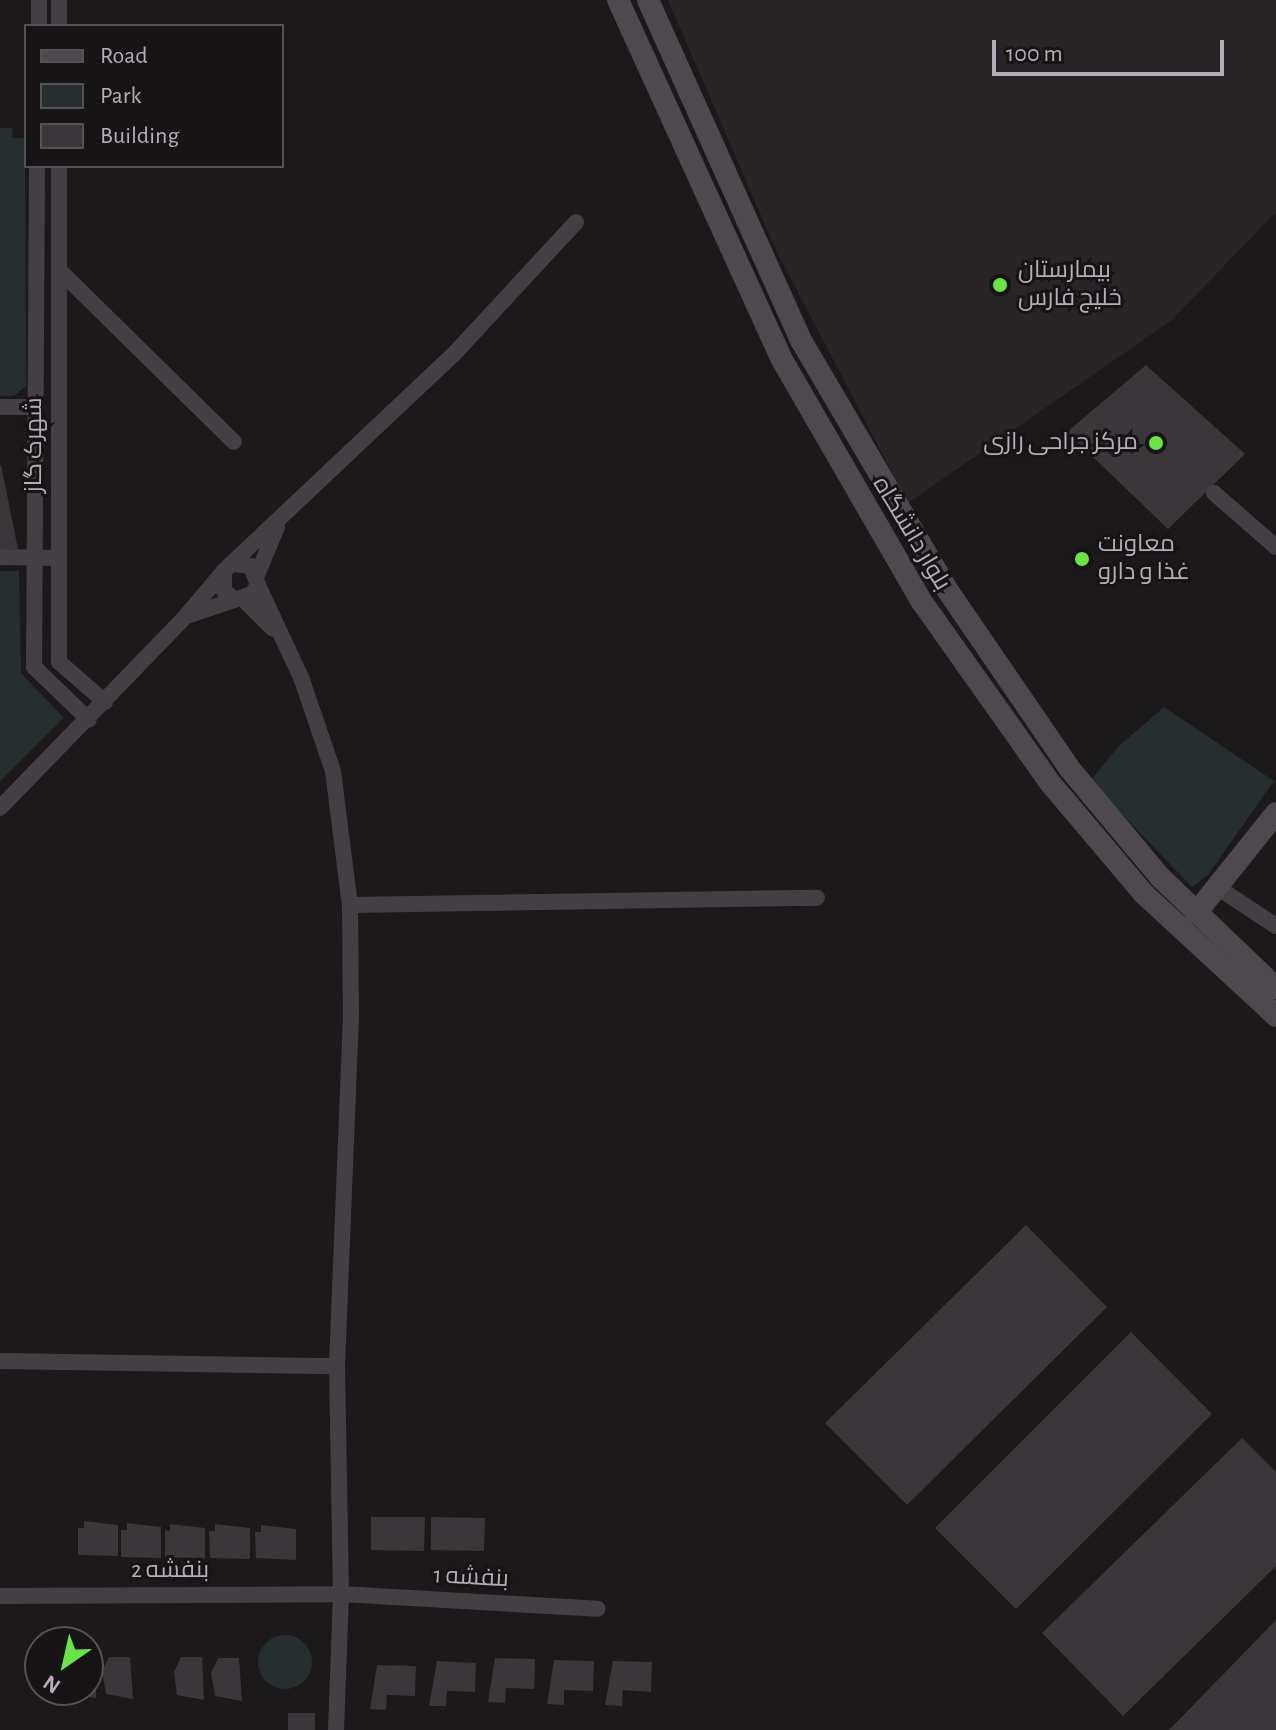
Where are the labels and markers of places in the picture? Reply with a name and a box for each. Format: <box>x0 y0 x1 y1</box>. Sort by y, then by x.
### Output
place label: بیمارستان خلیج فارس <box>1018 257 1122 313</box>
marker: بیمارستان خلیج فارس <box>989 274 1011 296</box>
place label: مرکز جراحی رازی <box>983 429 1138 457</box>
marker: مرکز جراحی رازی <box>1145 432 1167 454</box>
place label: معاونت غذا و دارو <box>1098 531 1190 587</box>
marker: معاونت غذا و دارو <box>1073 550 1091 568</box>

